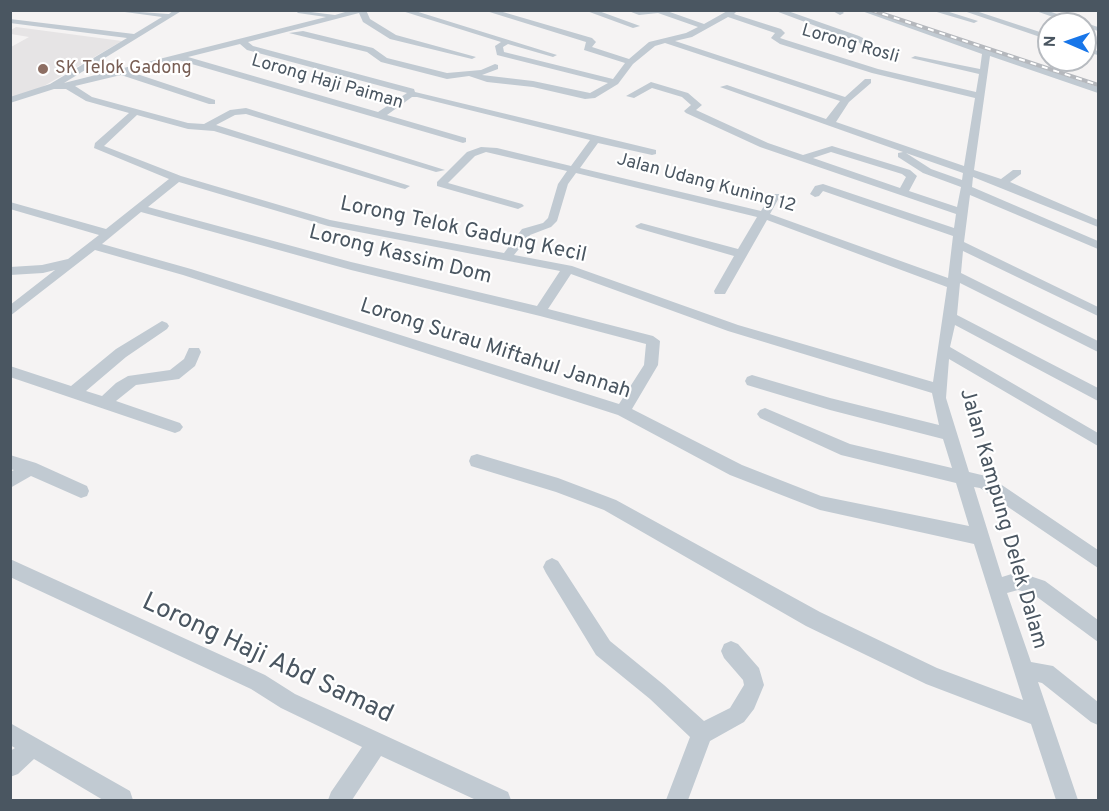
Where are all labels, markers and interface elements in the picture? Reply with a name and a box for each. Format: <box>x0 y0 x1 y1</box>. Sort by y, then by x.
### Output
north arrow <box>1037 12 1097 72</box>
street label: Lorong Rosli <box>799 21 901 69</box>
text: N <box>1041 35 1061 48</box>
street label: Lorong Haji Paiman <box>249 51 405 115</box>
place label: SK Telok Gadong <box>55 58 192 80</box>
marker: SK Telok Gadong <box>36 62 50 76</box>
street label: Jalan Udang Kuning 12 <box>614 150 798 218</box>
street label: Lorong Telok Gadung Kecil <box>337 193 589 269</box>
street label: Lorong Kassim Dom <box>306 221 494 291</box>
street label: Lorong Surau Miftahul Jannah <box>356 294 634 406</box>
street label: Jalan Kampung Delek Dalam <box>953 386 1051 652</box>
street label: Lorong Haji Abd Samad <box>136 588 398 732</box>

